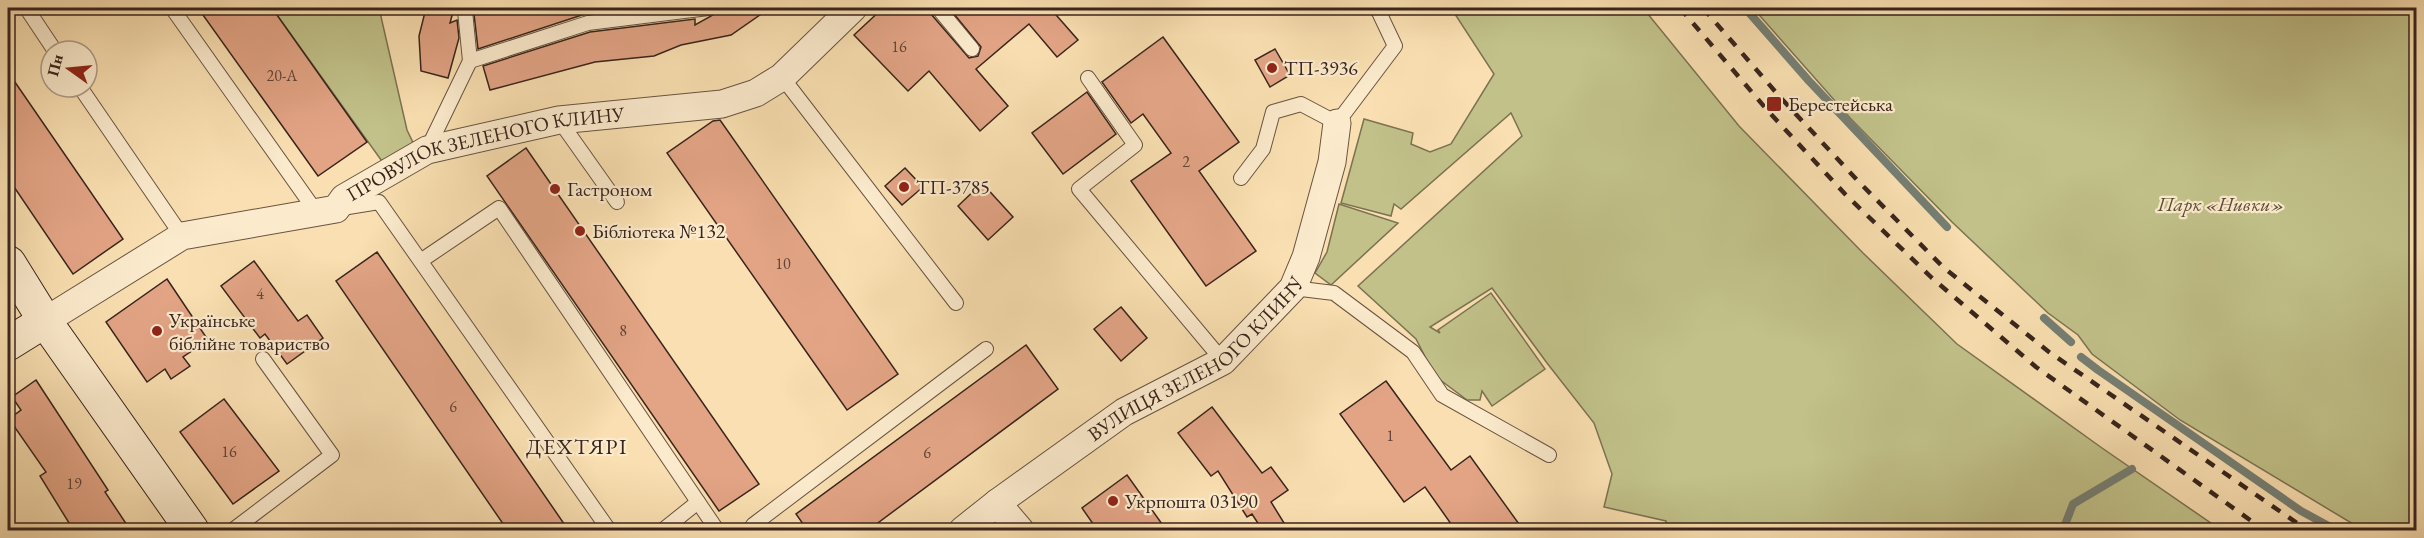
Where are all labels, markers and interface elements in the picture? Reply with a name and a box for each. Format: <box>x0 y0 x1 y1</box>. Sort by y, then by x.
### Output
house number: 16 <box>891 36 907 57</box>
north arrow <box>39 39 99 99</box>
text: Пн <box>42 52 68 79</box>
place label: ТП-3936 <box>1284 55 1358 81</box>
marker: ТП-3936 <box>1265 61 1279 75</box>
house number: 20-А <box>267 65 298 86</box>
place label: Берестейська <box>1788 91 1893 117</box>
marker: Берестейська <box>1765 95 1783 113</box>
street label: ПРОВУЛОК ЗЕЛЕНОГО КЛИНУ <box>341 101 626 207</box>
house number: 2 <box>1182 151 1190 172</box>
place label: ТП-3785 <box>916 174 990 200</box>
place label: Гастроном <box>567 176 653 202</box>
marker: ТП-3785 <box>897 180 911 194</box>
marker: Гастроном <box>548 182 562 196</box>
park label: Парк «Нивки» <box>2157 191 2284 217</box>
place label: Бібліотека №132 <box>592 218 726 244</box>
marker: Бібліотека №132 <box>573 224 587 238</box>
house number: 10 <box>775 253 791 274</box>
street label: ВУЛИЦЯ ЗЕЛЕНОГО КЛИНУ <box>1082 272 1310 447</box>
house number: 4 <box>256 283 264 304</box>
place label: Українське біблійне товариство <box>168 307 330 356</box>
house number: 8 <box>619 320 627 341</box>
marker: Українське біблійне товариство <box>150 324 164 338</box>
house number: 6 <box>449 396 457 417</box>
house number: 1 <box>1386 425 1394 446</box>
district label: ДЕХТЯРІ <box>526 432 628 461</box>
house number: 16 <box>221 441 237 462</box>
house number: 6 <box>923 442 931 463</box>
house number: 19 <box>66 473 82 494</box>
place label: Укрпошта 03190 <box>1124 488 1258 514</box>
marker: Укрпошта 03190 <box>1106 494 1120 508</box>

